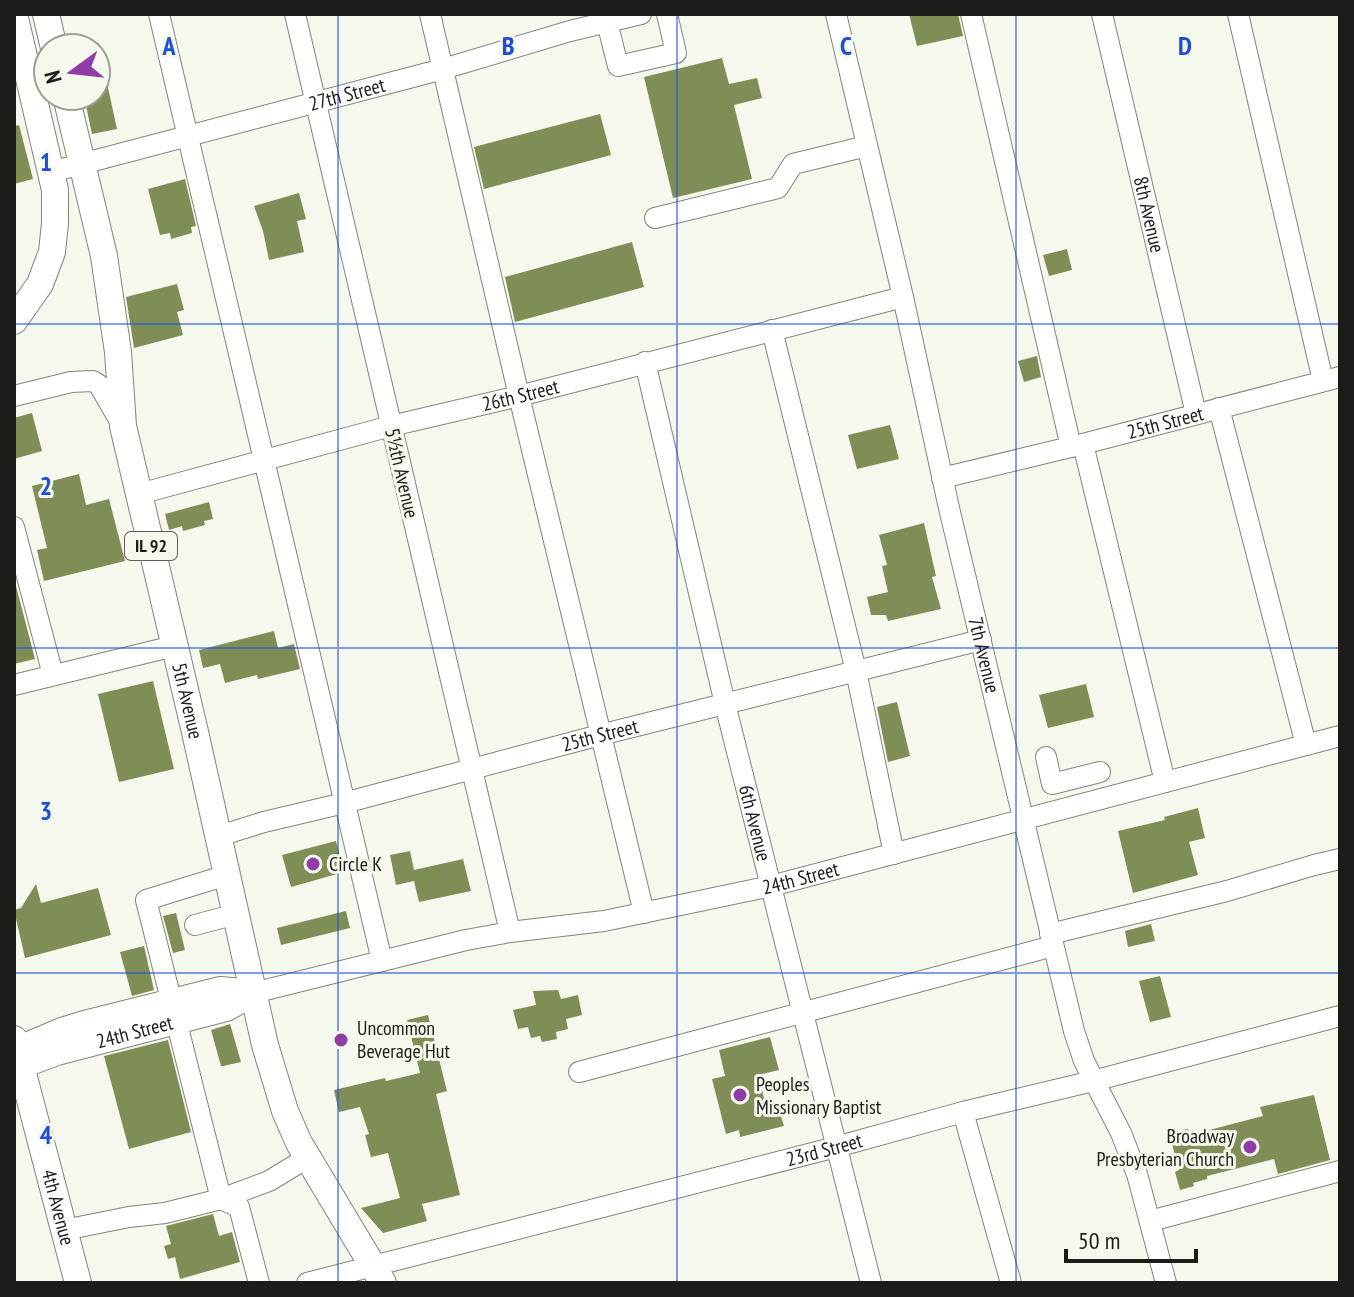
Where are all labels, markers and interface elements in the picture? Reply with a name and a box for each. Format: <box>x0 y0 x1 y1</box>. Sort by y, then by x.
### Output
text: A <box>161 29 176 62</box>
text: B <box>502 29 515 62</box>
text: C <box>840 29 852 62</box>
text: D <box>1178 29 1192 62</box>
north arrow <box>32 32 112 112</box>
text: N <box>38 68 68 87</box>
street label: 27th Street <box>306 72 388 117</box>
text: 1 <box>40 145 52 178</box>
street label: 8th Avenue <box>1128 174 1171 255</box>
street label: 26th Street <box>480 373 562 417</box>
street label: 25th Street <box>1124 400 1207 445</box>
street label: 5½th Avenue <box>379 425 425 521</box>
text: 2 <box>40 469 52 502</box>
road number: IL 92 <box>125 532 177 560</box>
street label: 7th Avenue <box>963 614 1006 696</box>
street label: 5th Avenue <box>166 660 209 741</box>
street label: 25th Street <box>559 713 641 758</box>
street label: 6th Avenue <box>733 782 777 864</box>
text: 3 <box>40 794 52 827</box>
place label: Circle K <box>329 851 382 877</box>
marker: Circle K <box>304 855 322 873</box>
street label: 24th Street <box>760 856 842 900</box>
street label: 24th Street <box>94 1009 176 1054</box>
place label: Uncommon Beverage Hut <box>357 1015 450 1064</box>
marker: Uncommon Beverage Hut <box>332 1031 350 1049</box>
place label: Peoples Missionary Baptist <box>756 1071 882 1120</box>
marker: Peoples Missionary Baptist <box>731 1086 749 1104</box>
text: 4 <box>40 1118 53 1151</box>
place label: Broadway Presbyterian Church <box>1097 1123 1234 1172</box>
street label: 23rd Street <box>783 1127 866 1172</box>
marker: Broadway Presbyterian Church <box>1241 1138 1259 1156</box>
street label: 4th Avenue <box>36 1166 81 1248</box>
scale bar <box>1066 1213 1196 1263</box>
text: 50 m <box>1078 1225 1120 1256</box>

